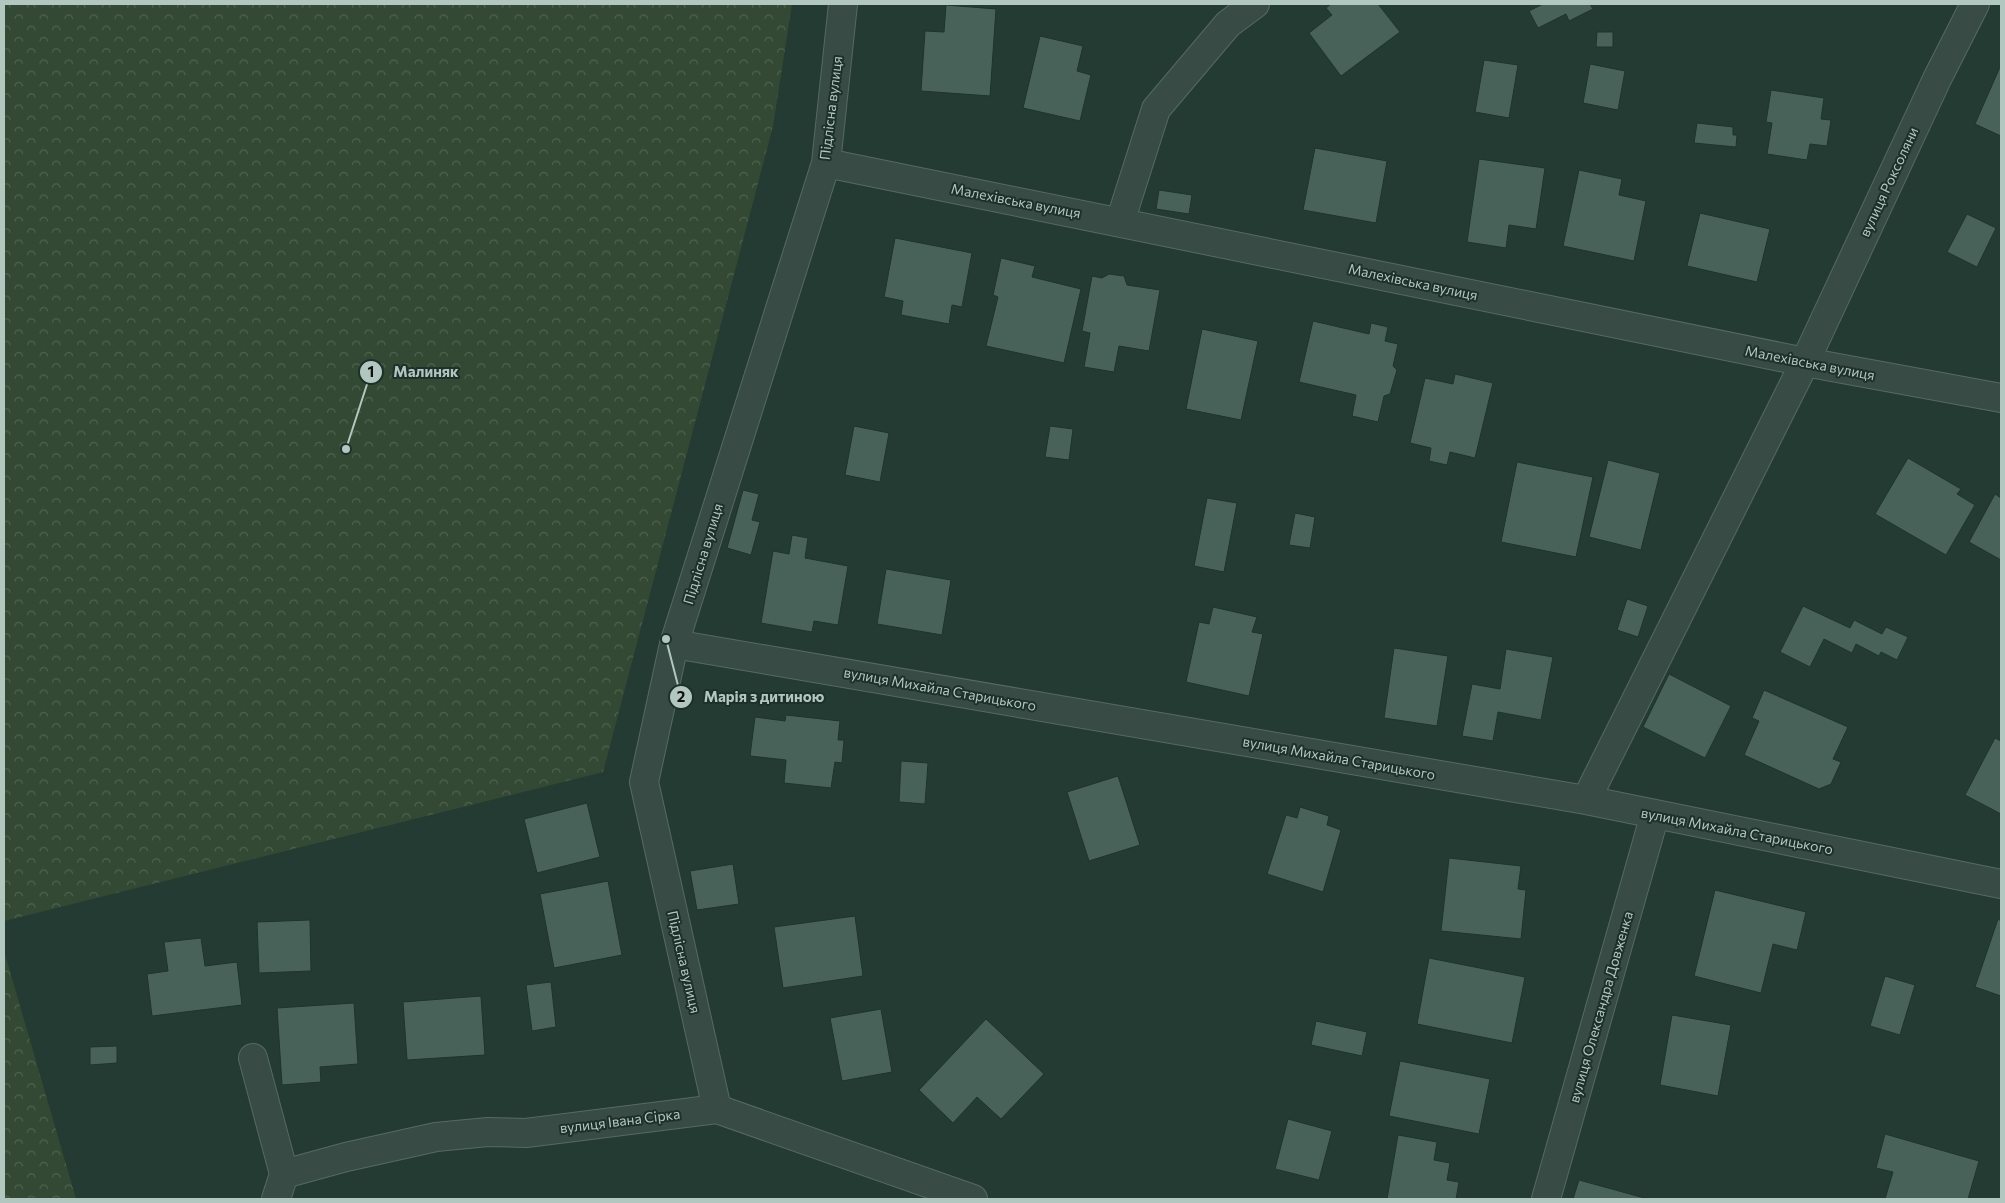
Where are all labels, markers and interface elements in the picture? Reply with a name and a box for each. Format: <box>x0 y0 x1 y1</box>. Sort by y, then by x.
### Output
street label: Підлісна вулиця <box>816 55 845 161</box>
street label: вулиця Роксоляни <box>1856 124 1921 239</box>
street label: Малехівська вулиця <box>950 180 1082 221</box>
street label: Малехівська вулиця <box>1347 259 1479 304</box>
street label: Малехівська вулиця <box>1744 342 1876 383</box>
callout: Малиняк <box>358 357 469 387</box>
text: 1 <box>368 362 374 380</box>
text: Малиняк <box>393 362 459 380</box>
street label: Підлісна вулиця <box>679 501 726 606</box>
street label: вулиця Михайла Старицького <box>842 663 1038 714</box>
callout: Марія з дитиною <box>668 682 834 712</box>
text: 2 <box>677 687 685 705</box>
text: Марія з дитиною <box>704 687 825 705</box>
street label: вулиця Михайла Старицького <box>1241 732 1437 783</box>
street label: вулиця Михайла Старицького <box>1640 804 1835 857</box>
street label: Підлісна вулиця <box>664 909 705 1015</box>
street label: вулиця Олександра Довженка <box>1565 909 1636 1105</box>
street label: вулиця Івана Сірка <box>559 1105 681 1136</box>

